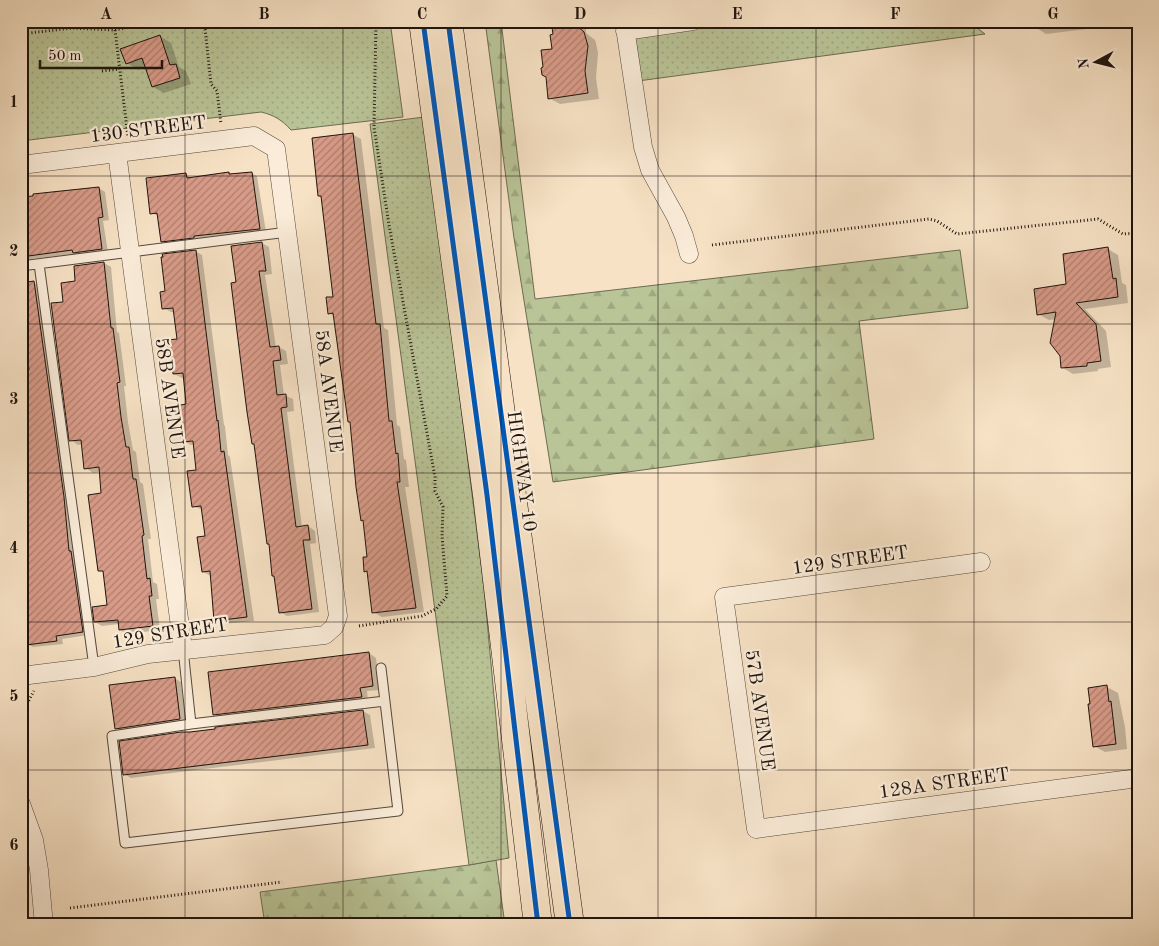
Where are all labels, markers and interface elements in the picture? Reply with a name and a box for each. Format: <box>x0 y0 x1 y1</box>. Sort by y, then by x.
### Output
text: A <box>100 7 112 23</box>
text: B <box>258 7 270 23</box>
text: C <box>417 7 427 23</box>
text: D <box>574 7 586 23</box>
text: E <box>731 7 743 23</box>
text: F <box>890 7 901 23</box>
text: G <box>1047 7 1059 23</box>
scale bar <box>40 38 162 70</box>
north arrow <box>1072 38 1122 88</box>
text: 50 m <box>48 49 82 64</box>
text: N <box>1076 57 1092 70</box>
text: 1 <box>9 95 19 111</box>
street label: 130 STREET <box>89 114 208 147</box>
text: 2 <box>9 244 19 260</box>
street label: 58A AVENUE <box>311 329 344 454</box>
street label: 58B AVENUE <box>151 337 186 460</box>
text: 3 <box>9 392 19 408</box>
street label: HIGHWAY 10 <box>503 410 538 533</box>
text: 4 <box>9 541 19 557</box>
street label: 129 STREET <box>791 544 910 579</box>
street label: 129 STREET <box>111 616 230 653</box>
street label: 57B AVENUE <box>741 649 776 772</box>
text: 5 <box>9 689 19 705</box>
street label: 128A STREET <box>878 766 1011 803</box>
text: 6 <box>9 838 19 854</box>

